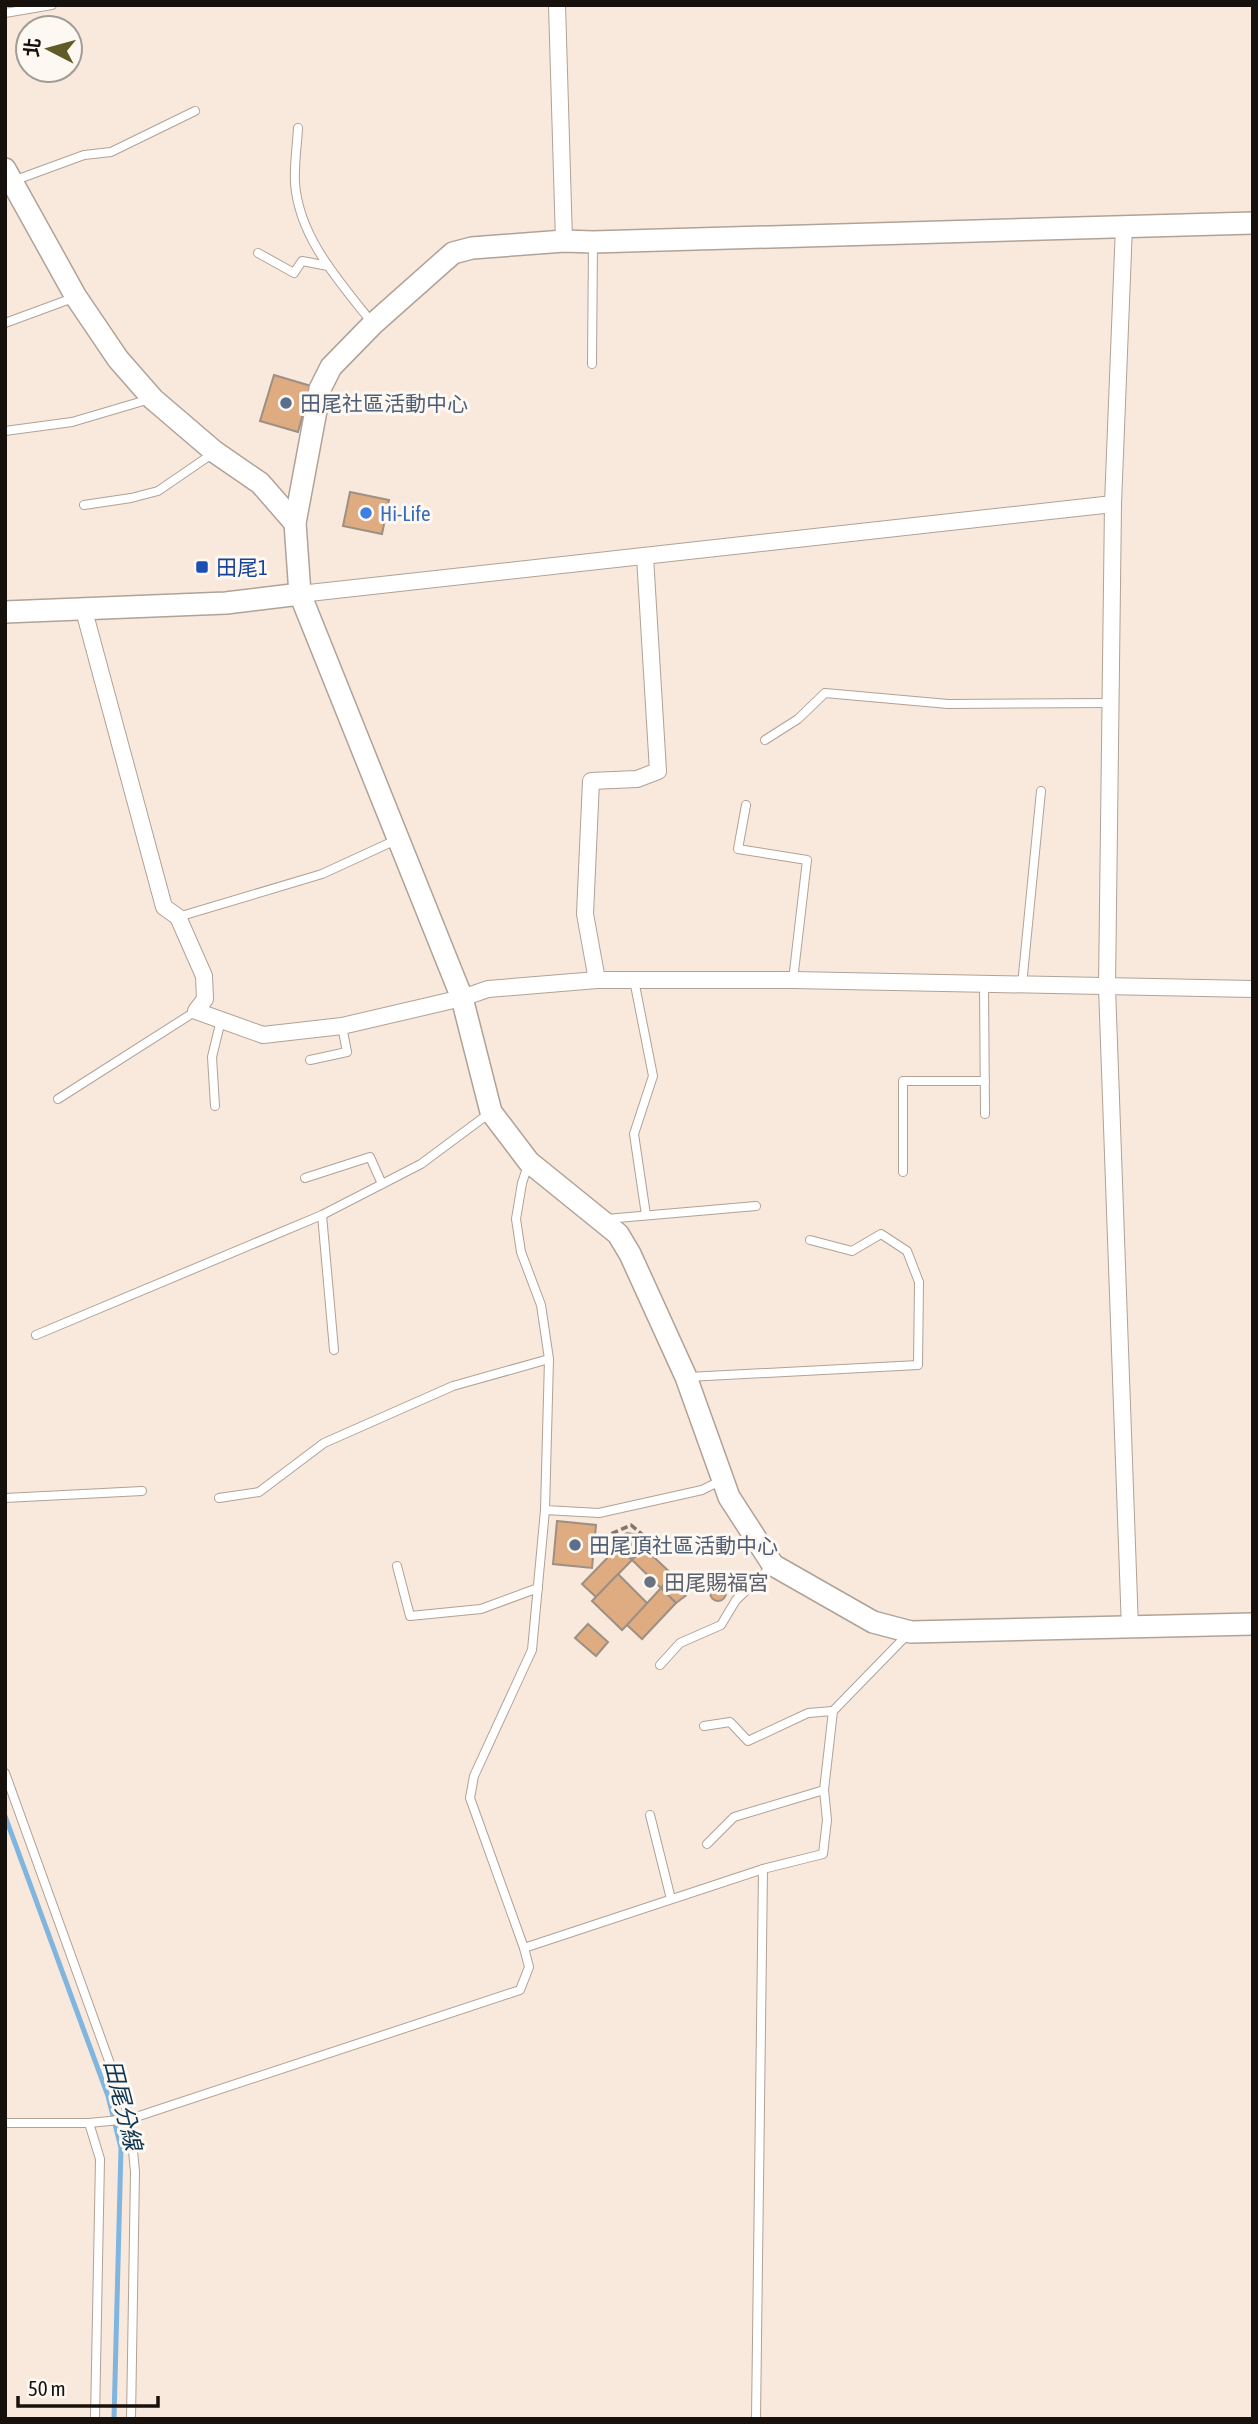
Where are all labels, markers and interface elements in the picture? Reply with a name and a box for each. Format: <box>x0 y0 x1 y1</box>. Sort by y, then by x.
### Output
north arrow <box>14 14 84 84</box>
text: 北 <box>20 37 44 58</box>
place label: 田尾社區活動中心 <box>300 391 468 415</box>
marker: 田尾社區活動中心 <box>278 395 294 411</box>
place label: Hi-Life <box>380 501 431 525</box>
marker: Hi-Life <box>358 505 374 521</box>
place label: 田尾1 <box>216 555 268 579</box>
marker: 田尾1 <box>194 559 210 575</box>
place label: 田尾頂社區活動中心 <box>589 1533 778 1557</box>
marker: 田尾頂社區活動中心 <box>567 1537 583 1553</box>
place label: 田尾賜福宮 <box>664 1570 769 1594</box>
marker: 田尾賜福宮 <box>642 1574 658 1590</box>
water label: 田尾分線 <box>99 2057 147 2156</box>
scale bar <box>18 2364 158 2408</box>
text: 50 m <box>28 2376 66 2400</box>

